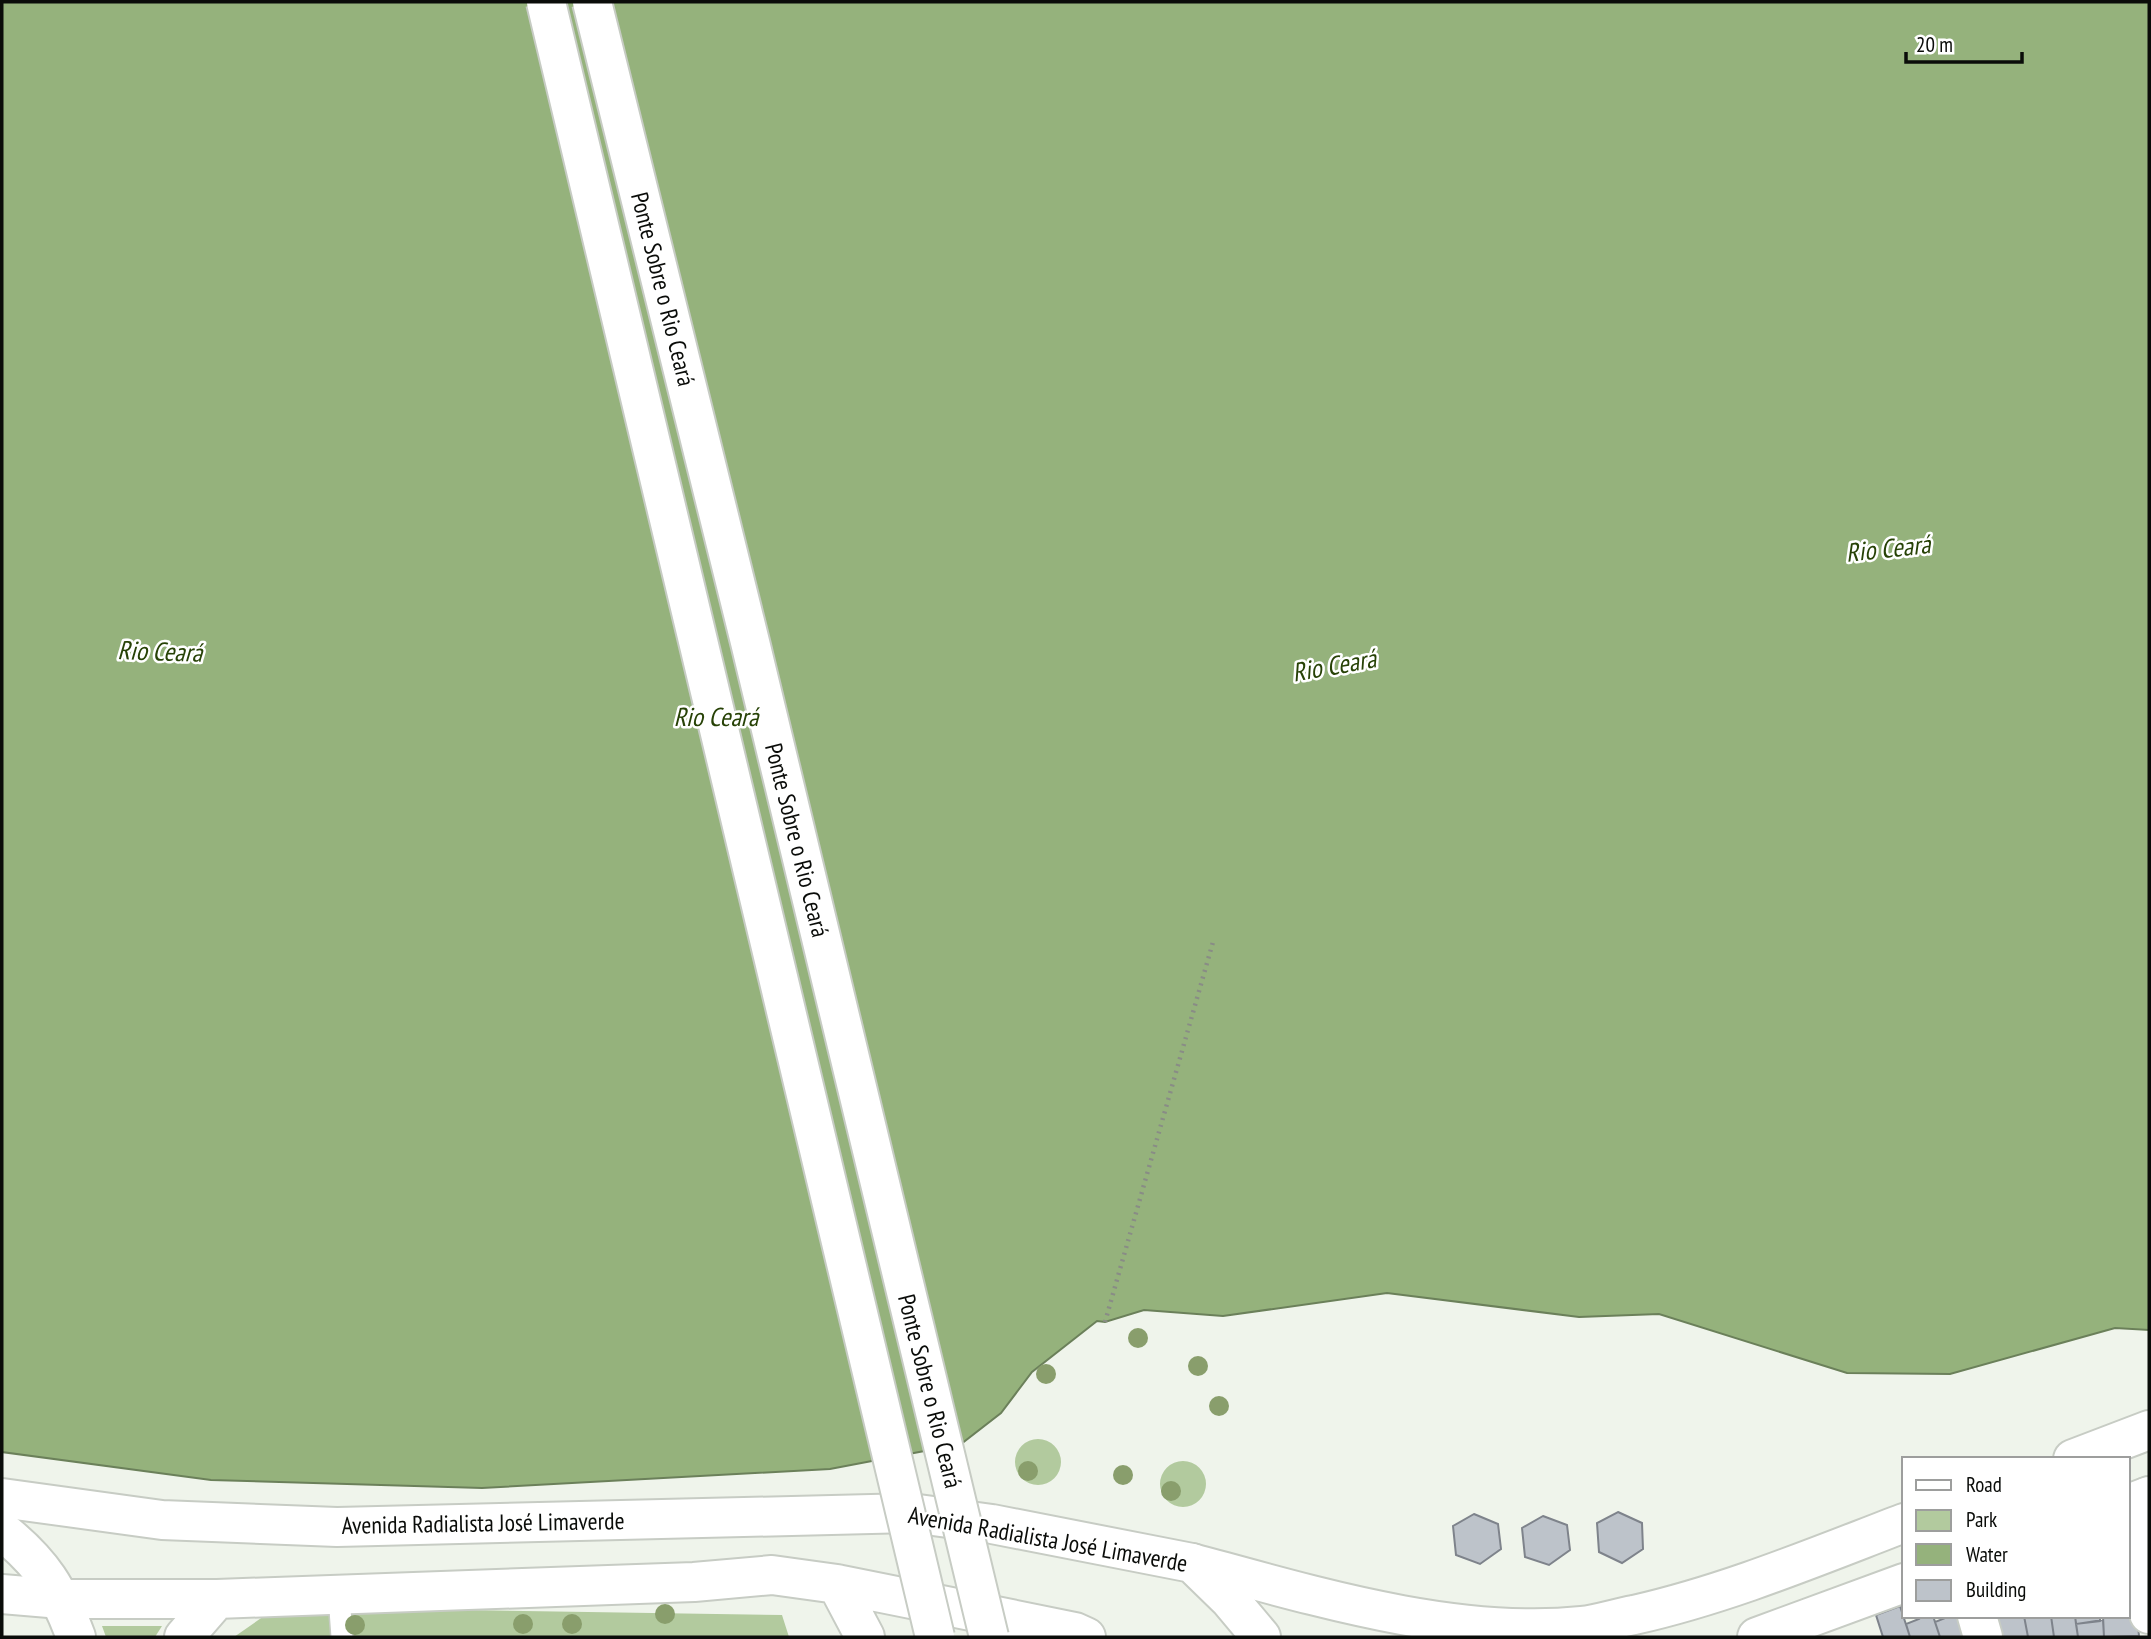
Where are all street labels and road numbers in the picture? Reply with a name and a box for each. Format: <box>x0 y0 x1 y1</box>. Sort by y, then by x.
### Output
street label: Ponte Sobre o Rio Ceará <box>624 189 702 389</box>
street label: Ponte Sobre o Rio Ceará <box>758 740 836 940</box>
street label: Ponte Sobre o Rio Ceará <box>891 1291 969 1491</box>
street label: Avenida Radialista José Limaverde <box>906 1499 1190 1579</box>
street label: Avenida Radialista José Limaverde <box>341 1505 625 1541</box>

